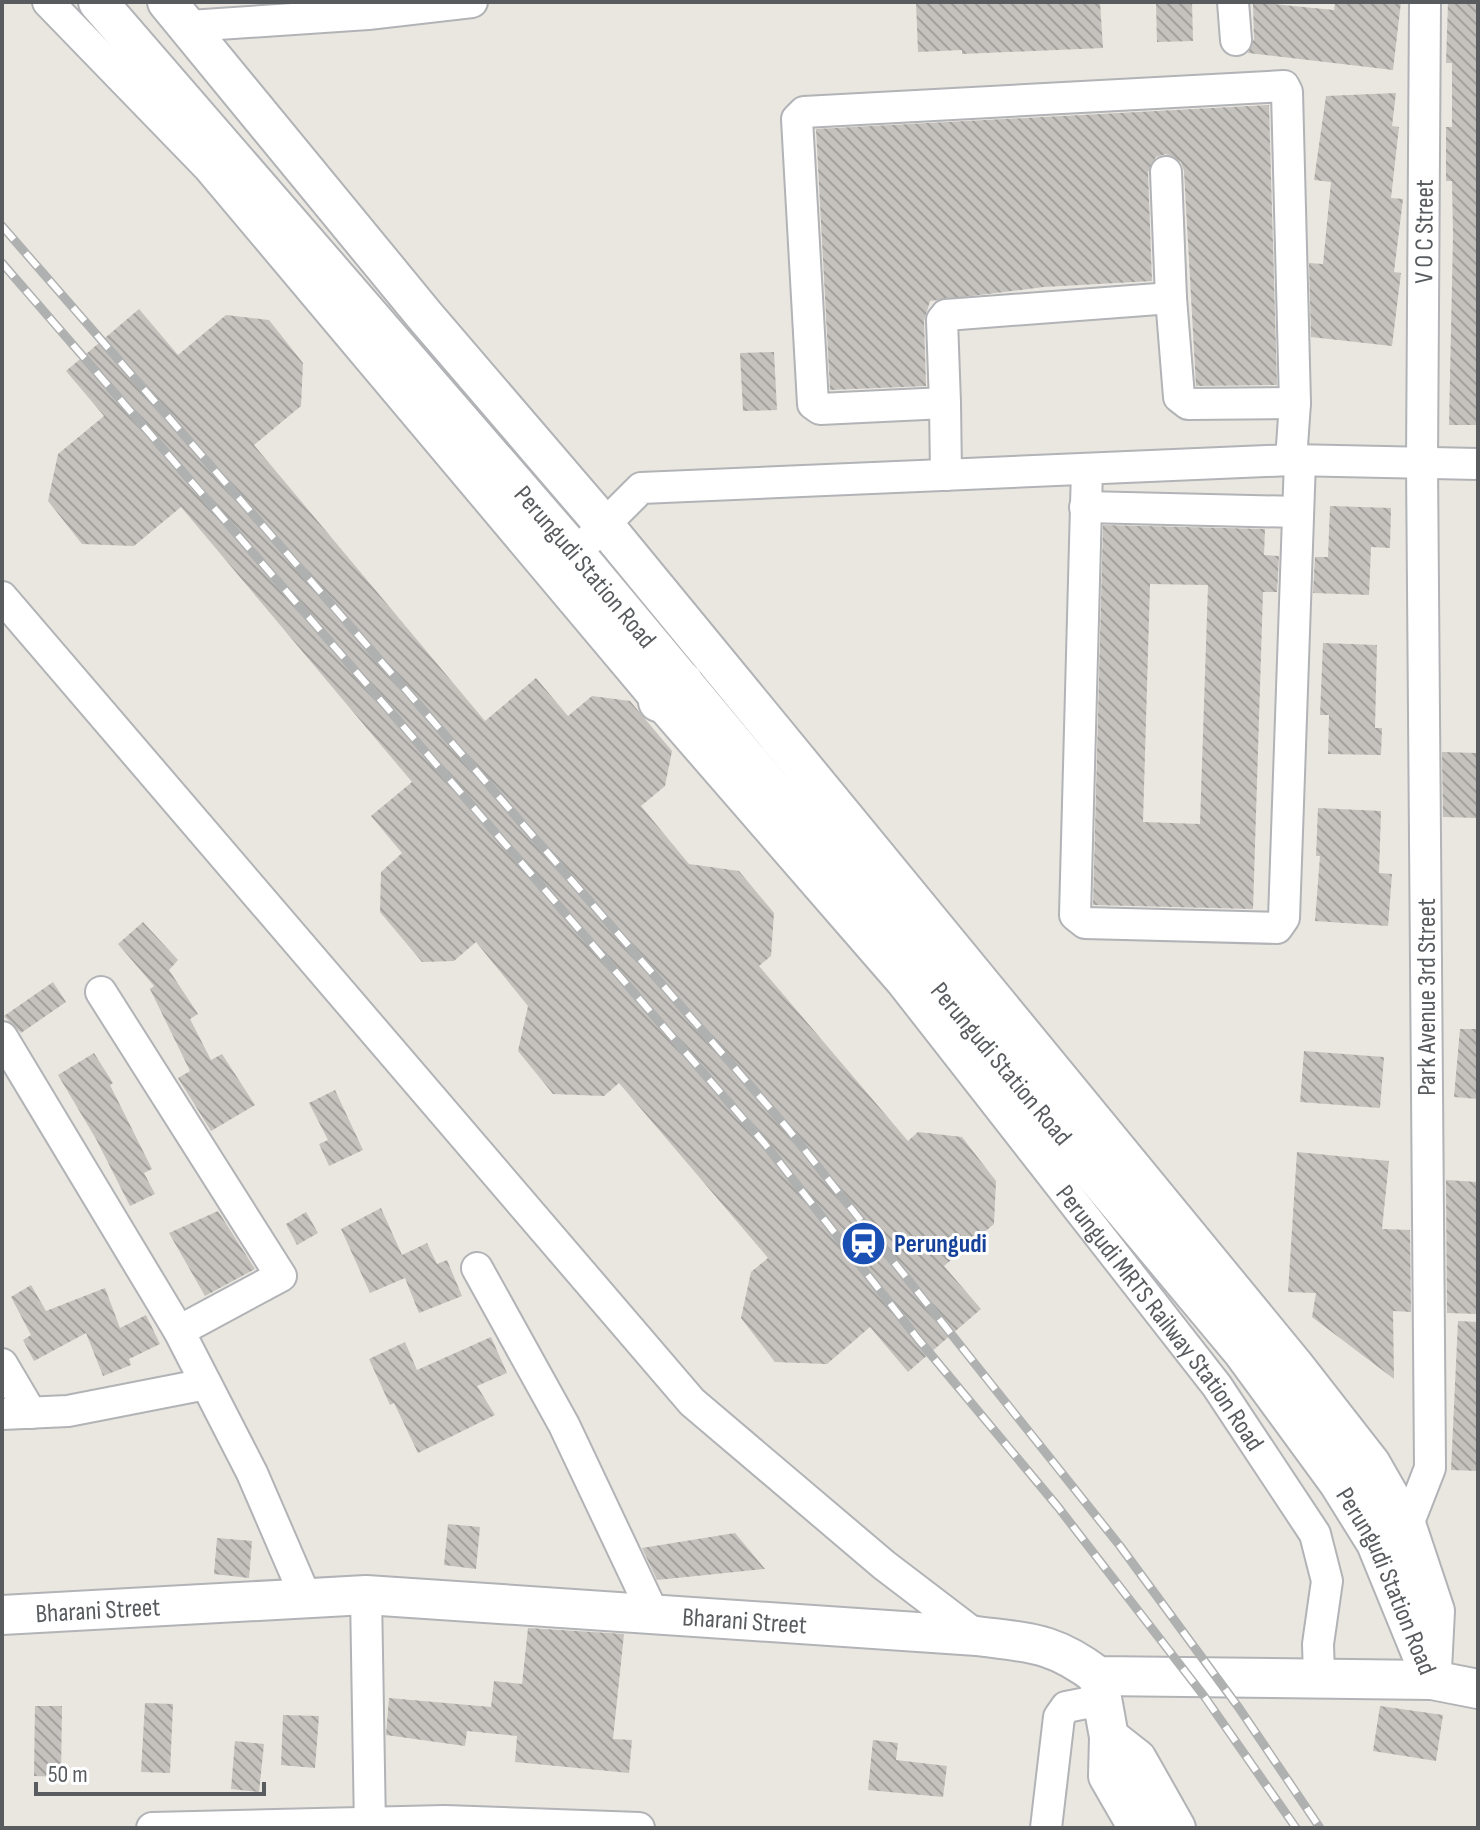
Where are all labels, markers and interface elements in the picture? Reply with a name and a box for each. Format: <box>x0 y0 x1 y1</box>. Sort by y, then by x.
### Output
street label: V O C Street <box>1409 179 1441 284</box>
street label: Perungudi Station Road <box>507 480 662 655</box>
street label: Park Avenue 3rd Street <box>1412 898 1443 1096</box>
street label: Perungudi Station Road <box>923 976 1077 1152</box>
street label: Perungudi MRTS Railway Station Road <box>1049 1179 1270 1457</box>
station icon: Perungudi <box>839 1219 887 1267</box>
place label: Perungudi <box>894 1229 987 1260</box>
street label: Perungudi Station Road <box>1328 1482 1442 1679</box>
street label: Bharani Street <box>35 1592 161 1630</box>
street label: Bharani Street <box>681 1602 808 1642</box>
scale bar <box>36 1746 264 1796</box>
text: 50 m <box>48 1760 88 1789</box>

